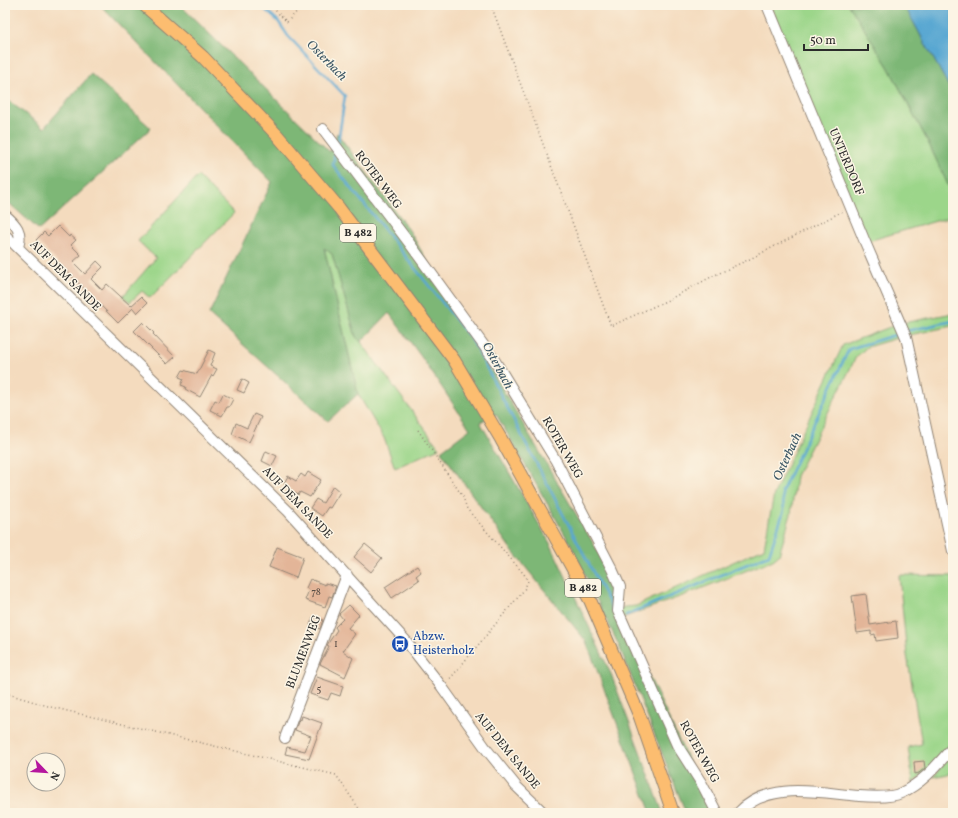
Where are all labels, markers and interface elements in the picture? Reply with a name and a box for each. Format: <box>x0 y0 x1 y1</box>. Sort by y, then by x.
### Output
scale bar <box>804 26 868 52</box>
text: 50 m <box>810 33 836 49</box>
water label: Osterbach <box>302 36 351 86</box>
street label: UNTERDORF <box>825 126 867 198</box>
street label: ROTER WEG <box>351 148 405 212</box>
road number: B 482 <box>340 224 376 242</box>
street label: AUF DEM SANDE <box>26 237 104 315</box>
water label: Osterbach <box>477 339 517 393</box>
street label: ROTER WEG <box>538 414 586 482</box>
water label: Osterbach <box>769 430 807 484</box>
street label: AUF DEM SANDE <box>258 463 336 543</box>
road number: B 482 <box>565 579 601 597</box>
house number: 78 <box>311 585 321 599</box>
street label: BLUMENWEG <box>283 613 325 691</box>
place label: Abzw. Heisterholz <box>413 629 474 659</box>
bus stop icon: Abzw. Heisterholz <box>390 634 410 654</box>
house number: 1 <box>334 637 338 651</box>
house number: 5 <box>317 682 322 696</box>
street label: AUF DEM SANDE <box>471 709 543 793</box>
street label: ROTER WEG <box>675 718 723 786</box>
north arrow <box>26 752 66 792</box>
text: N <box>45 769 62 782</box>

